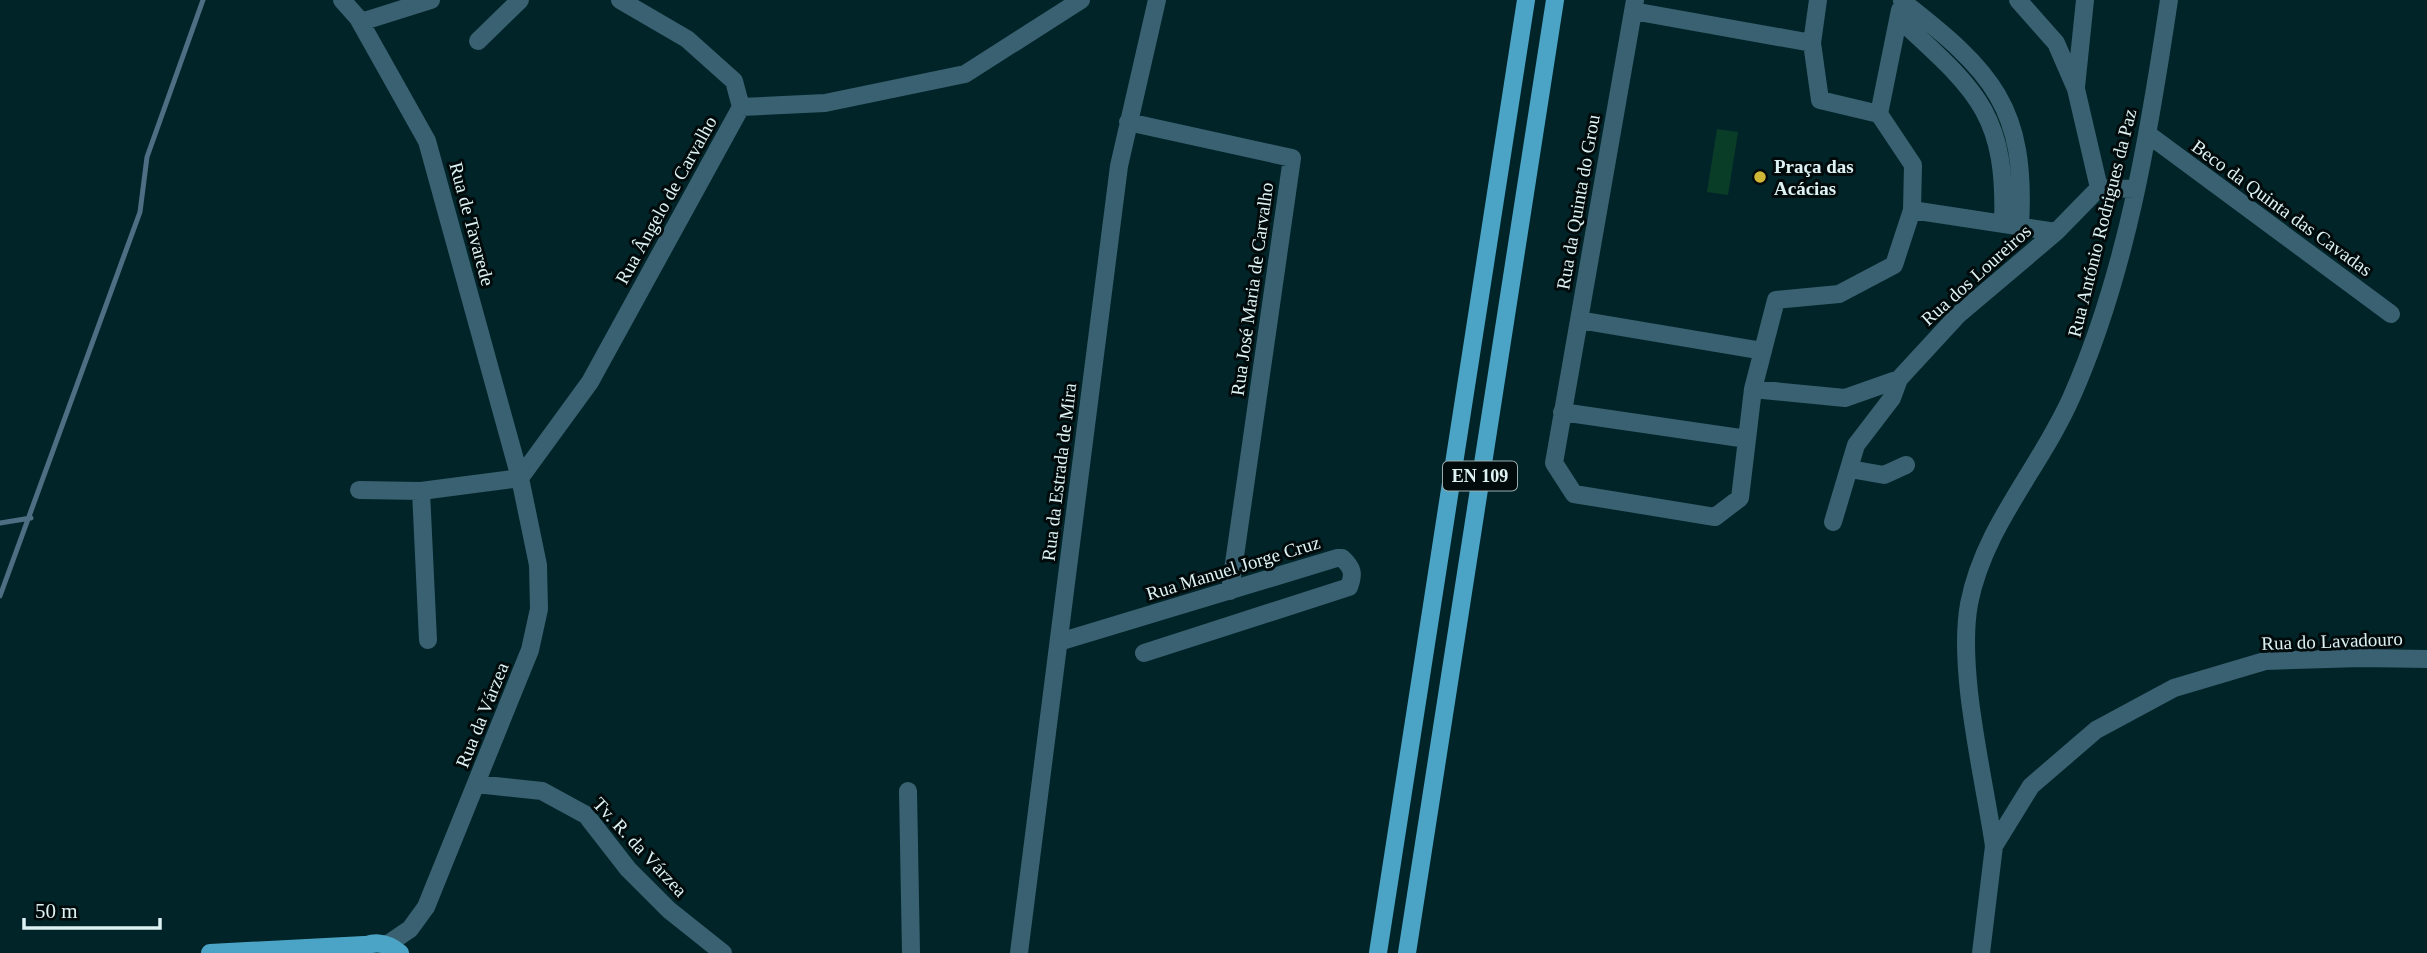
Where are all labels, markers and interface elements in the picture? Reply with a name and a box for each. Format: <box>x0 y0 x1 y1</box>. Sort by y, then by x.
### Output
street label: Rua António Rodrigues da Paz <box>2063 107 2141 339</box>
street label: Rua da Quinta do Grou <box>1552 112 1604 291</box>
street label: Rua Ângelo de Carvalho <box>611 113 721 287</box>
street label: Beco da Quinta das Cavadas <box>2188 136 2376 280</box>
place label: Praça das Acácias <box>1774 156 1854 199</box>
street label: Rua de Tavarede <box>445 160 499 288</box>
marker: Praça das Acácias <box>1752 169 1768 185</box>
street label: Rua José Maria de Carvalho <box>1227 181 1277 397</box>
street label: Rua dos Loureiros <box>1917 220 2035 330</box>
street label: Rua da Estrada de Mira <box>1038 381 1080 562</box>
road number: EN 109 <box>1443 462 1517 490</box>
street label: Rua Manuel Jorge Cruz <box>1144 532 1322 604</box>
street label: Rua do Lavadouro <box>2261 628 2403 654</box>
street label: Rua da Várzea <box>451 659 513 771</box>
street label: Tv. R. da Várzea <box>589 793 692 901</box>
scale bar <box>24 886 161 930</box>
text: 50 m <box>35 899 78 923</box>

